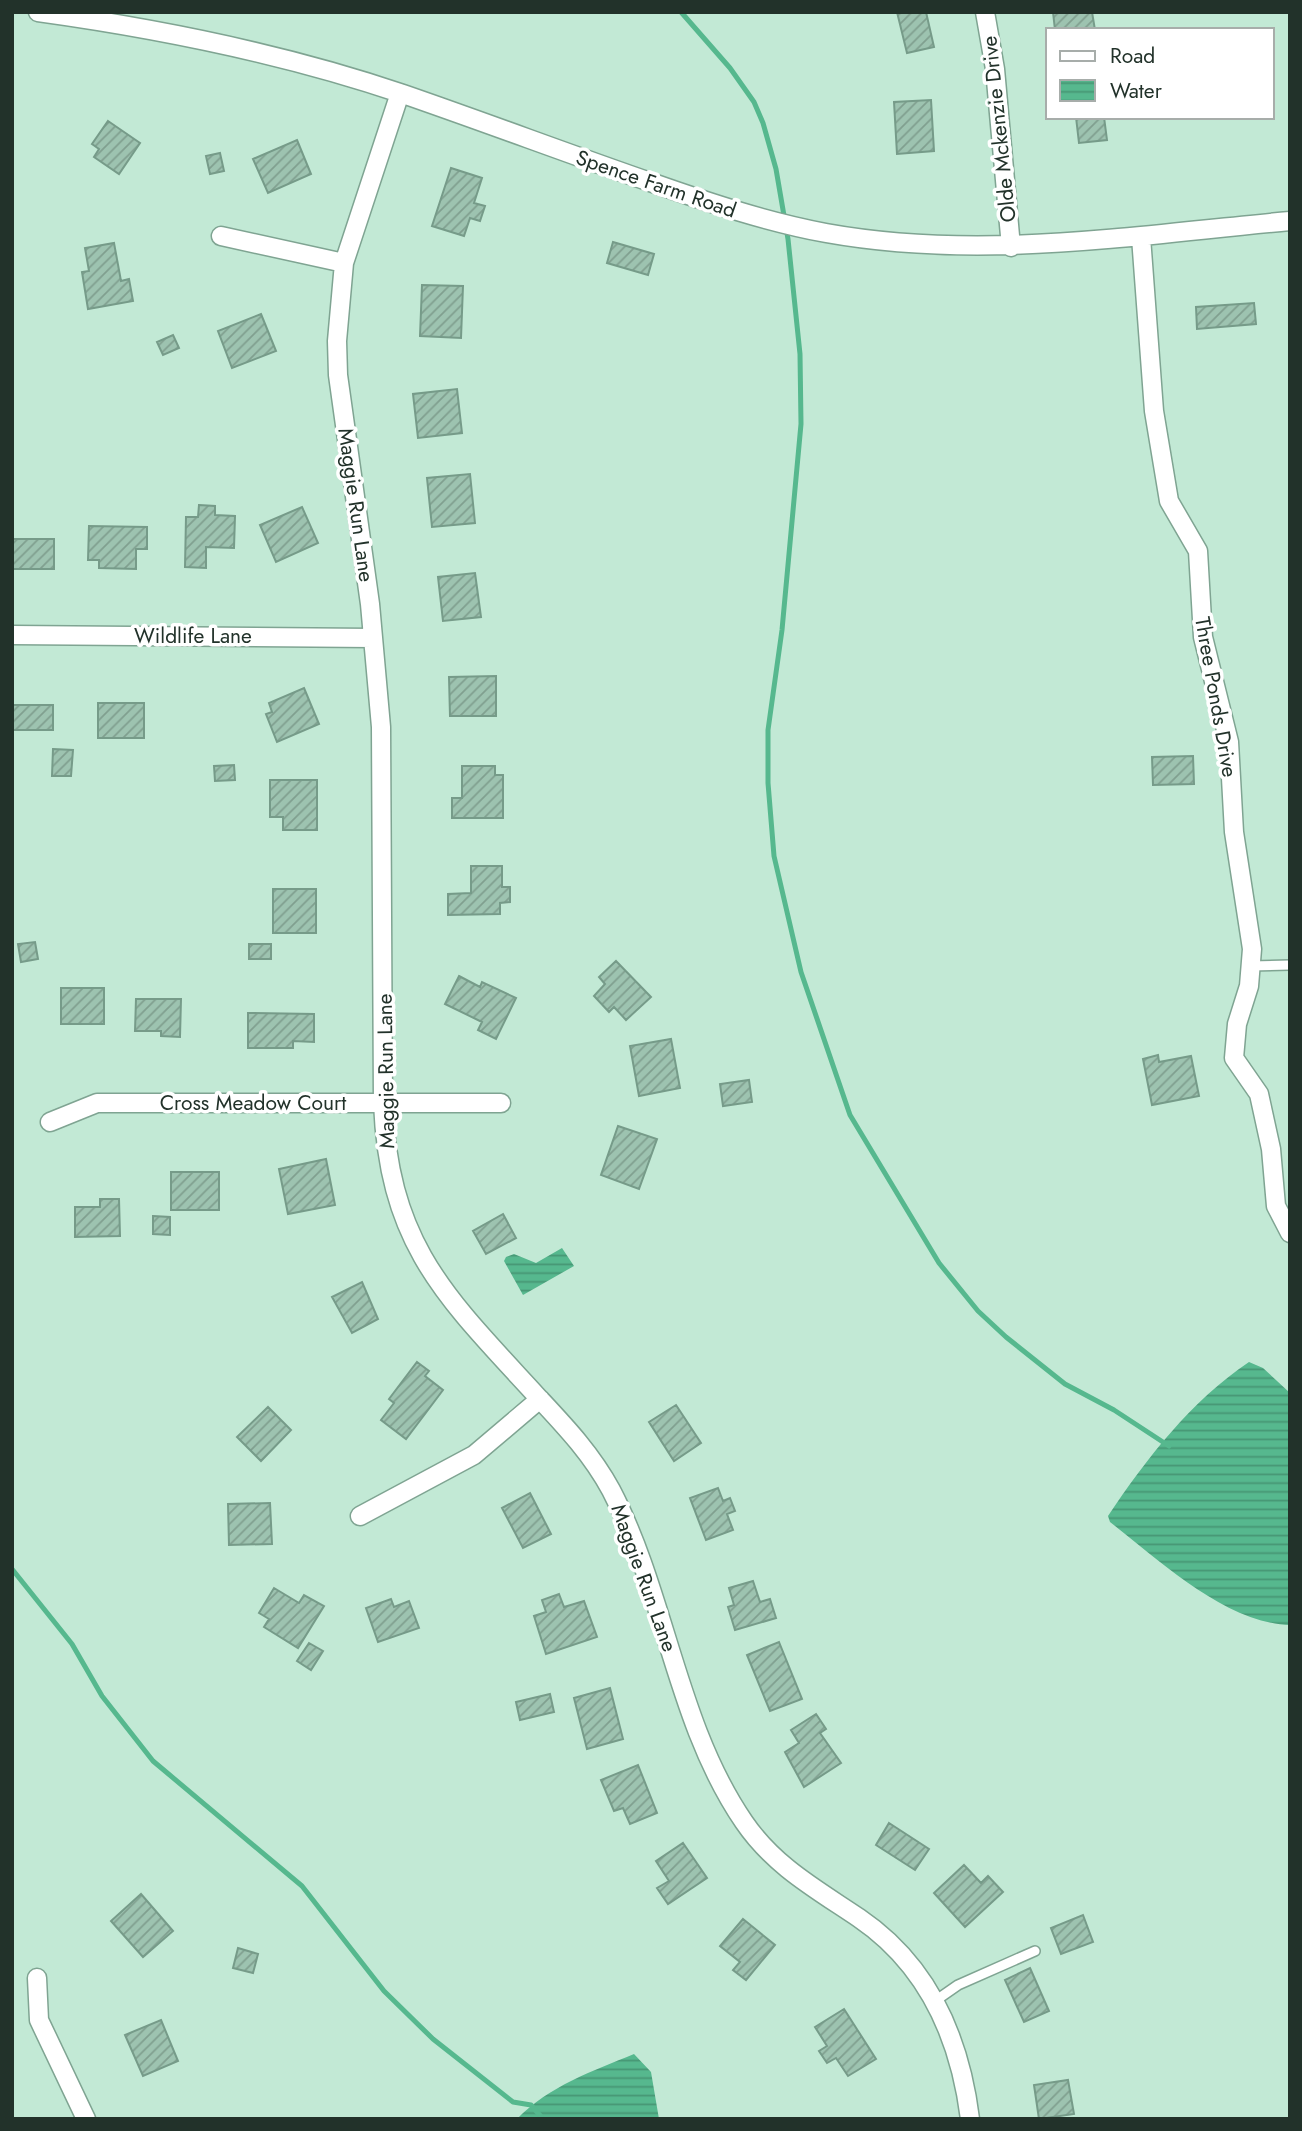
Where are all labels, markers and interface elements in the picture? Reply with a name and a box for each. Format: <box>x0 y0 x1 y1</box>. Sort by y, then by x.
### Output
legend <box>1046 28 1274 119</box>
street label: Olde Mckenzie Drive <box>974 34 1024 224</box>
text: Road <box>1110 41 1155 71</box>
text: Water <box>1110 76 1163 106</box>
street label: Spence Farm Road <box>572 143 740 225</box>
street label: Maggie Run Lane <box>330 426 382 584</box>
street label: Three Ponds Drive <box>1187 614 1245 780</box>
street label: Wildlife Lane <box>134 621 252 651</box>
street label: Maggie Run Lane <box>370 993 402 1149</box>
street label: Cross Meadow Court <box>160 1088 346 1118</box>
street label: Maggie Run Lane <box>603 1500 685 1656</box>

